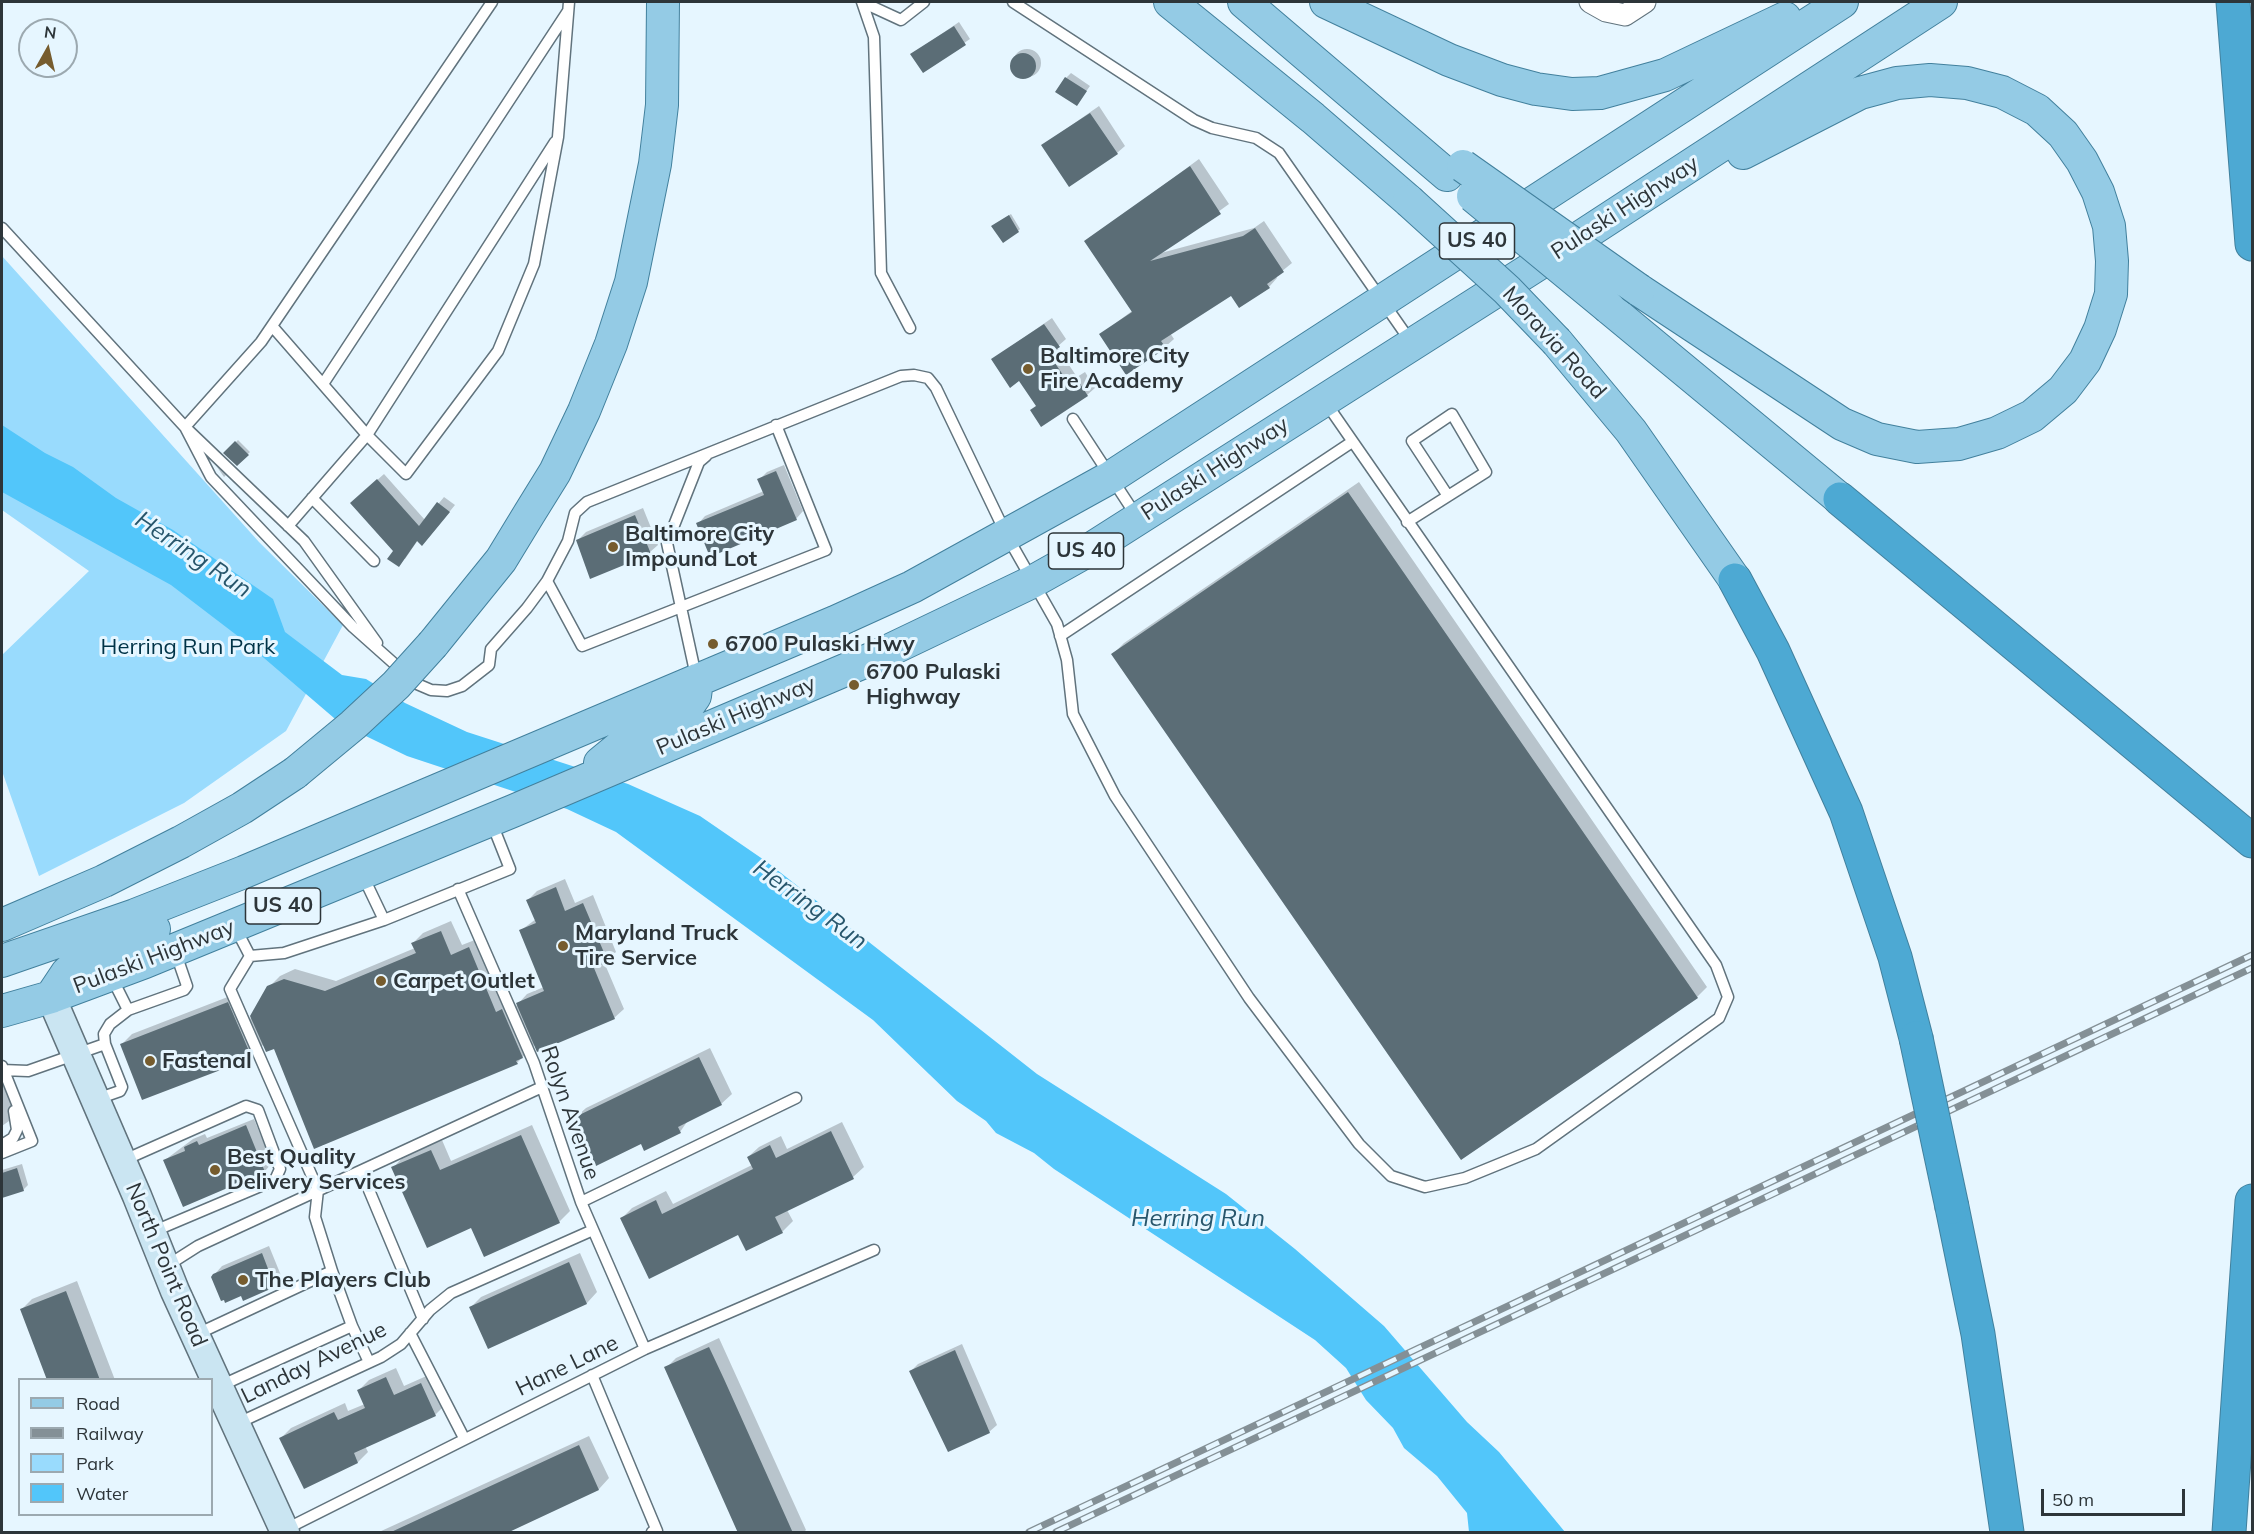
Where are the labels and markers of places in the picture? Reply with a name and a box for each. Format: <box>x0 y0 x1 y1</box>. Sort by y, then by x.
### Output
place label: Baltimore City Fire Academy <box>1040 343 1189 394</box>
marker: Baltimore City Fire Academy <box>1021 362 1035 376</box>
place label: Baltimore City Impound Lot <box>625 521 774 572</box>
marker: Baltimore City Impound Lot <box>606 540 620 554</box>
place label: 6700 Pulaski Hwy <box>725 631 915 657</box>
marker: 6700 Pulaski Hwy <box>706 637 720 651</box>
place label: 6700 Pulaski Highway <box>866 659 1001 710</box>
marker: 6700 Pulaski Highway <box>847 678 861 692</box>
place label: Maryland Truck Tire Service <box>575 920 738 972</box>
marker: Maryland Truck Tire Service <box>556 939 570 953</box>
place label: Carpet Outlet <box>393 968 535 994</box>
marker: Carpet Outlet <box>374 974 388 988</box>
place label: Fastenal <box>162 1048 252 1074</box>
marker: Fastenal <box>143 1054 157 1068</box>
place label: Best Quality Delivery Services <box>227 1144 406 1196</box>
marker: Best Quality Delivery Services <box>208 1163 222 1177</box>
place label: The Players Club <box>255 1267 431 1293</box>
marker: The Players Club <box>236 1273 250 1287</box>

